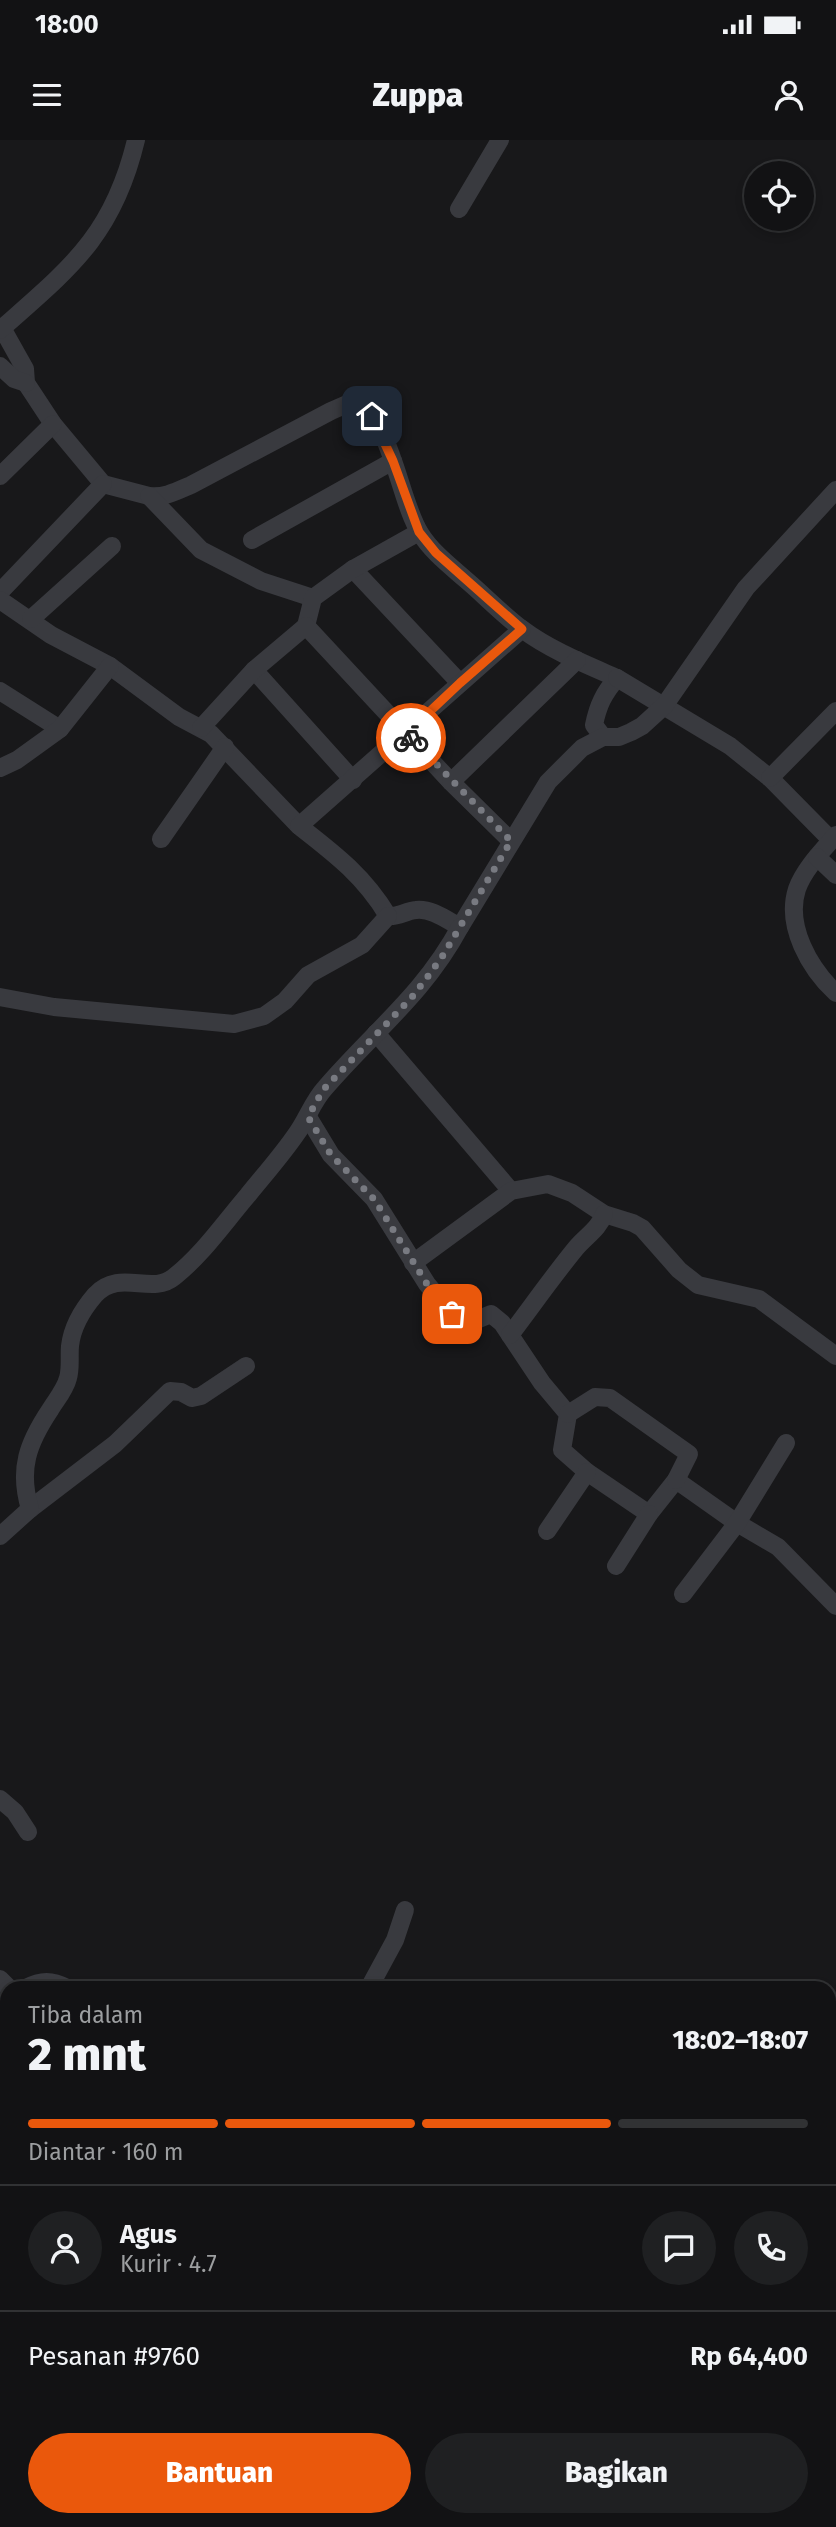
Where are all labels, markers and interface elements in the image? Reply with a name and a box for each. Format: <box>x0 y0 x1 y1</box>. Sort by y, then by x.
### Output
text: 18:00 <box>35 9 99 40</box>
icon: menu <box>28 76 66 114</box>
text: Zuppa <box>373 76 463 114</box>
icon: person <box>770 76 808 114</box>
map controls <box>744 161 814 231</box>
button: locate <box>744 161 814 231</box>
pin <box>342 386 402 446</box>
icon: home <box>353 397 391 435</box>
courier <box>376 703 446 773</box>
icon: bike <box>392 719 430 757</box>
pin <box>422 1284 482 1344</box>
icon: bag <box>433 1295 471 1333</box>
text: Tiba dalam <box>28 2001 143 2029</box>
text: 18:02–18:07 <box>672 2025 808 2056</box>
text: 2 mnt <box>28 2027 146 2082</box>
text: Diantar · 160 m <box>28 2138 183 2166</box>
button: person <box>28 2211 102 2285</box>
button: chat <box>642 2211 716 2285</box>
button: phone <box>734 2211 808 2285</box>
text: Agus <box>120 2219 177 2250</box>
text: Kurir · 4.7 <box>120 2250 217 2278</box>
text: Pesanan #9760 <box>28 2341 200 2372</box>
text: Rp 64,400 <box>690 2341 808 2372</box>
button: Bantuan <box>28 2433 411 2513</box>
button: Bagikan <box>425 2433 808 2513</box>

